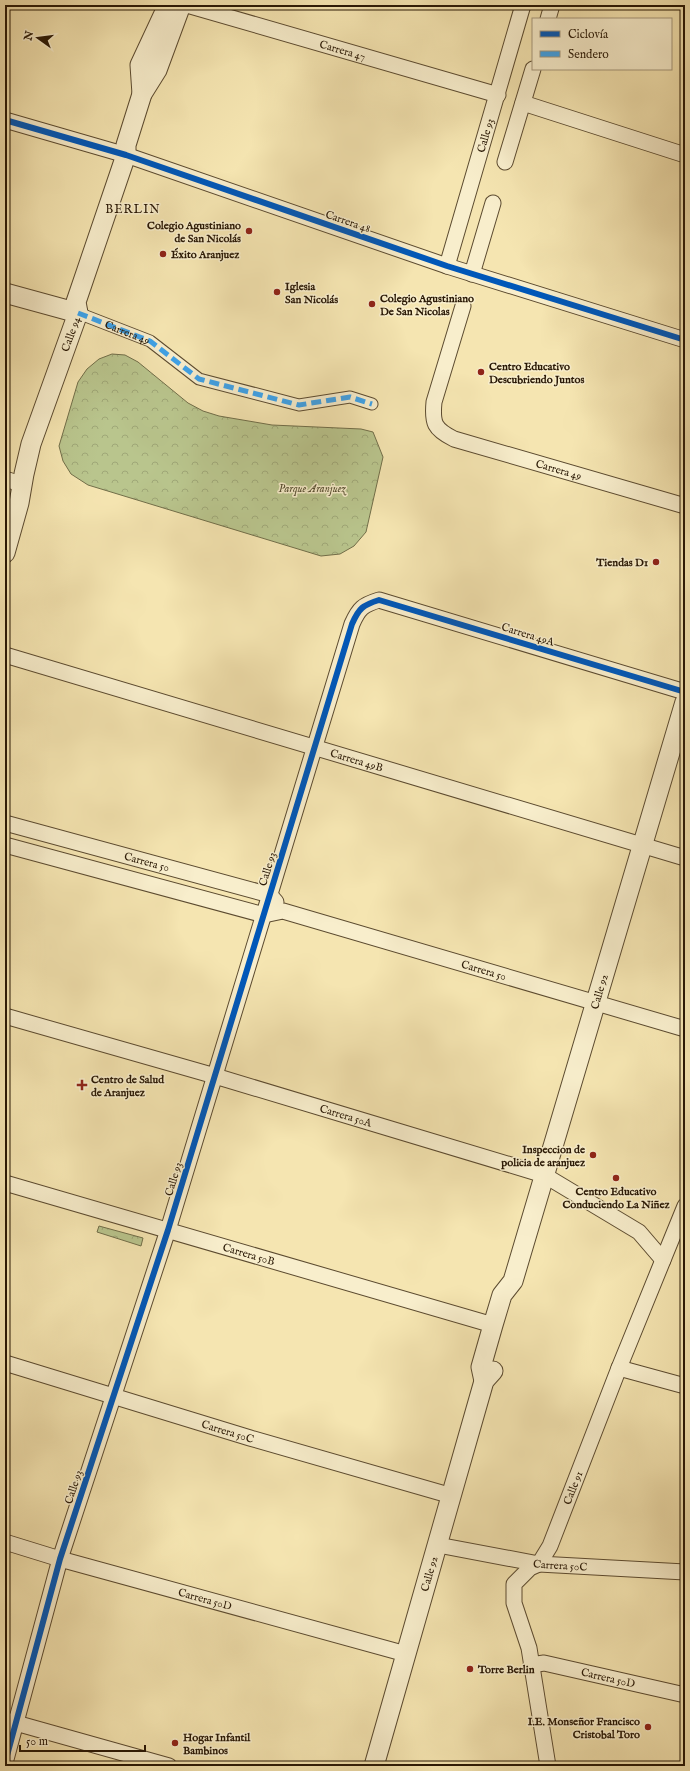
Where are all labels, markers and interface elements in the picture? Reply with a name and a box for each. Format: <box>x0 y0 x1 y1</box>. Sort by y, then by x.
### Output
north arrow <box>18 18 58 58</box>
legend <box>532 18 672 70</box>
text: Ciclovía <box>568 27 609 42</box>
text: N <box>21 29 37 43</box>
street label: Carrera 47 <box>318 38 367 64</box>
text: Sendero <box>568 47 609 62</box>
street label: Calle 93 <box>474 117 498 154</box>
district label: BERLIN <box>105 202 161 217</box>
street label: Carrera 48 <box>323 208 372 236</box>
place label: Colegio Agustiniano de San Nicolás <box>147 219 241 246</box>
marker: Colegio Agustiniano de San Nicolás <box>244 226 254 236</box>
place label: Éxito Aranjuez <box>171 247 240 262</box>
marker: Éxito Aranjuez <box>158 249 168 259</box>
place label: Iglesia San Nicolás <box>285 280 338 307</box>
marker: Iglesia San Nicolás <box>272 287 282 297</box>
place label: Colegio Agustiniano De San Nicolas <box>380 292 474 319</box>
marker: Colegio Agustiniano De San Nicolas <box>367 299 377 309</box>
street label: Calle 94 <box>59 314 84 354</box>
street label: Carrera 49 <box>102 318 152 348</box>
place label: Centro Educativo Descubriendo Juntos <box>489 360 584 387</box>
marker: Centro Educativo Descubriendo Juntos <box>476 367 486 377</box>
street label: Carrera 49 <box>534 457 583 484</box>
park label: Parque Aranjuez <box>278 482 347 496</box>
place label: Tiendas D1 <box>595 556 648 570</box>
marker: Tiendas D1 <box>651 557 661 567</box>
street label: Carrera 49A <box>500 620 556 650</box>
street label: Carrera 49B <box>328 746 384 775</box>
street label: Carrera 50 <box>122 850 171 875</box>
street label: Calle 93 <box>256 851 280 888</box>
street label: Carrera 50 <box>459 958 508 984</box>
street label: Calle 92 <box>588 973 612 1011</box>
place label: Centro de Salud de Aranjuez <box>91 1073 165 1100</box>
marker: Centro de Salud de Aranjuez <box>76 1079 88 1091</box>
street label: Carrera 50A <box>318 1102 374 1131</box>
place label: Inspeccion de policia de aranjuez <box>500 1143 586 1170</box>
marker: Inspeccion de policia de aranjuez <box>588 1150 598 1160</box>
street label: Calle 93 <box>162 1161 186 1198</box>
marker: Centro Educativo Conduciendo La Niñez <box>611 1173 621 1183</box>
place label: Centro Educativo Conduciendo La Niñez <box>562 1185 671 1212</box>
street label: Carrera 50B <box>221 1241 276 1269</box>
street label: Carrera 50C <box>200 1418 256 1447</box>
street label: Calle 93 <box>62 1469 86 1506</box>
street label: Calle 91 <box>561 1469 586 1507</box>
street label: Calle 92 <box>418 1555 442 1593</box>
street label: Carrera 50C <box>532 1557 588 1575</box>
street label: Carrera 50D <box>176 1586 233 1614</box>
place label: Torre Berlin <box>477 1663 535 1677</box>
marker: Torre Berlin <box>465 1664 475 1674</box>
street label: Carrera 50D <box>580 1666 637 1692</box>
place label: I.E. Monseñor Francisco Cristobal Toro <box>528 1715 640 1742</box>
marker: I.E. Monseñor Francisco Cristobal Toro <box>643 1722 653 1732</box>
scale bar <box>20 1727 145 1753</box>
place label: Hogar Infantil Bambinos <box>183 1731 251 1758</box>
text: 50 m <box>26 1734 48 1749</box>
marker: Hogar Infantil Bambinos <box>170 1738 180 1748</box>

